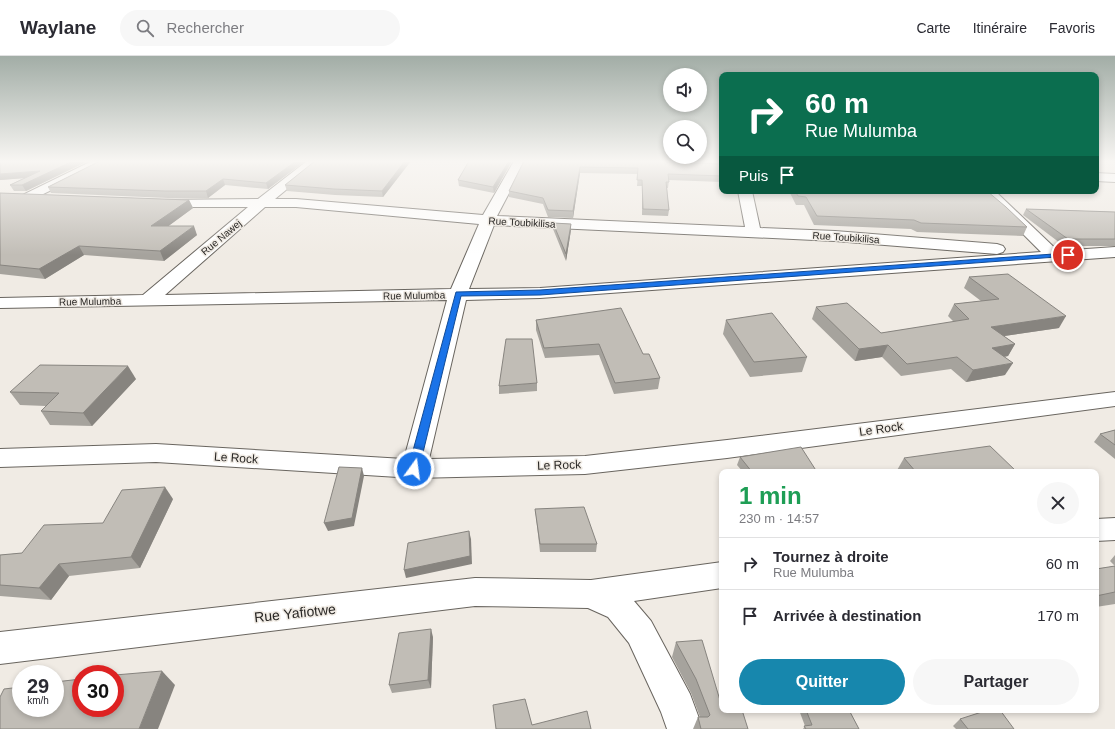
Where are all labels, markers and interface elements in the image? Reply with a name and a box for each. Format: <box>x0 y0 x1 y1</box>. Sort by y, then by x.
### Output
search box <box>120 10 400 46</box>
text: Waylane <box>20 17 96 38</box>
icon: search <box>134 17 156 39</box>
text: Rechercher <box>166 19 244 36</box>
text: Carte <box>916 20 951 36</box>
text: Itinéraire <box>973 20 1027 36</box>
text: Favoris <box>1049 20 1095 36</box>
map controls <box>663 68 707 164</box>
button: sound <box>663 68 707 112</box>
icon: right <box>739 88 791 140</box>
text: 60 m <box>805 88 869 119</box>
button: search <box>663 120 707 164</box>
text: Rue Mulumba <box>805 121 917 141</box>
icon: arrive <box>776 164 798 186</box>
text: Puis <box>739 167 768 184</box>
street label: Rue Toubikilisa <box>488 215 556 230</box>
street label: Rue Nawej <box>199 217 244 257</box>
street label: Rue Toubikilisa <box>812 230 880 245</box>
pin <box>1051 238 1085 272</box>
icon: arrive <box>1057 244 1079 266</box>
street label: Rue Mulumba <box>383 289 446 302</box>
street label: Rue Mulumba <box>59 295 122 308</box>
street label: Le Rock <box>858 419 905 439</box>
position arrow <box>393 448 435 490</box>
street label: Le Rock <box>214 449 259 467</box>
street label: Le Rock <box>537 457 582 473</box>
text: 1 min <box>739 482 802 509</box>
button: close <box>1037 482 1079 524</box>
text: 230 m · 14:57 <box>739 511 819 526</box>
text: Tournez à droite <box>773 548 889 565</box>
icon: right <box>739 553 761 575</box>
text: 60 m <box>1046 555 1079 572</box>
text: Rue Mulumba <box>773 565 854 580</box>
street label: Rue Yafiotwe <box>253 601 337 625</box>
icon: arrive <box>739 605 761 627</box>
text: Arrivée à destination <box>773 607 921 624</box>
text: 170 m <box>1037 607 1079 624</box>
button: Quitter <box>739 659 905 705</box>
button: Partager <box>913 659 1079 705</box>
speed limit sign: 30 <box>72 665 124 717</box>
text: 29 <box>27 675 49 697</box>
text: km/h <box>27 695 49 706</box>

